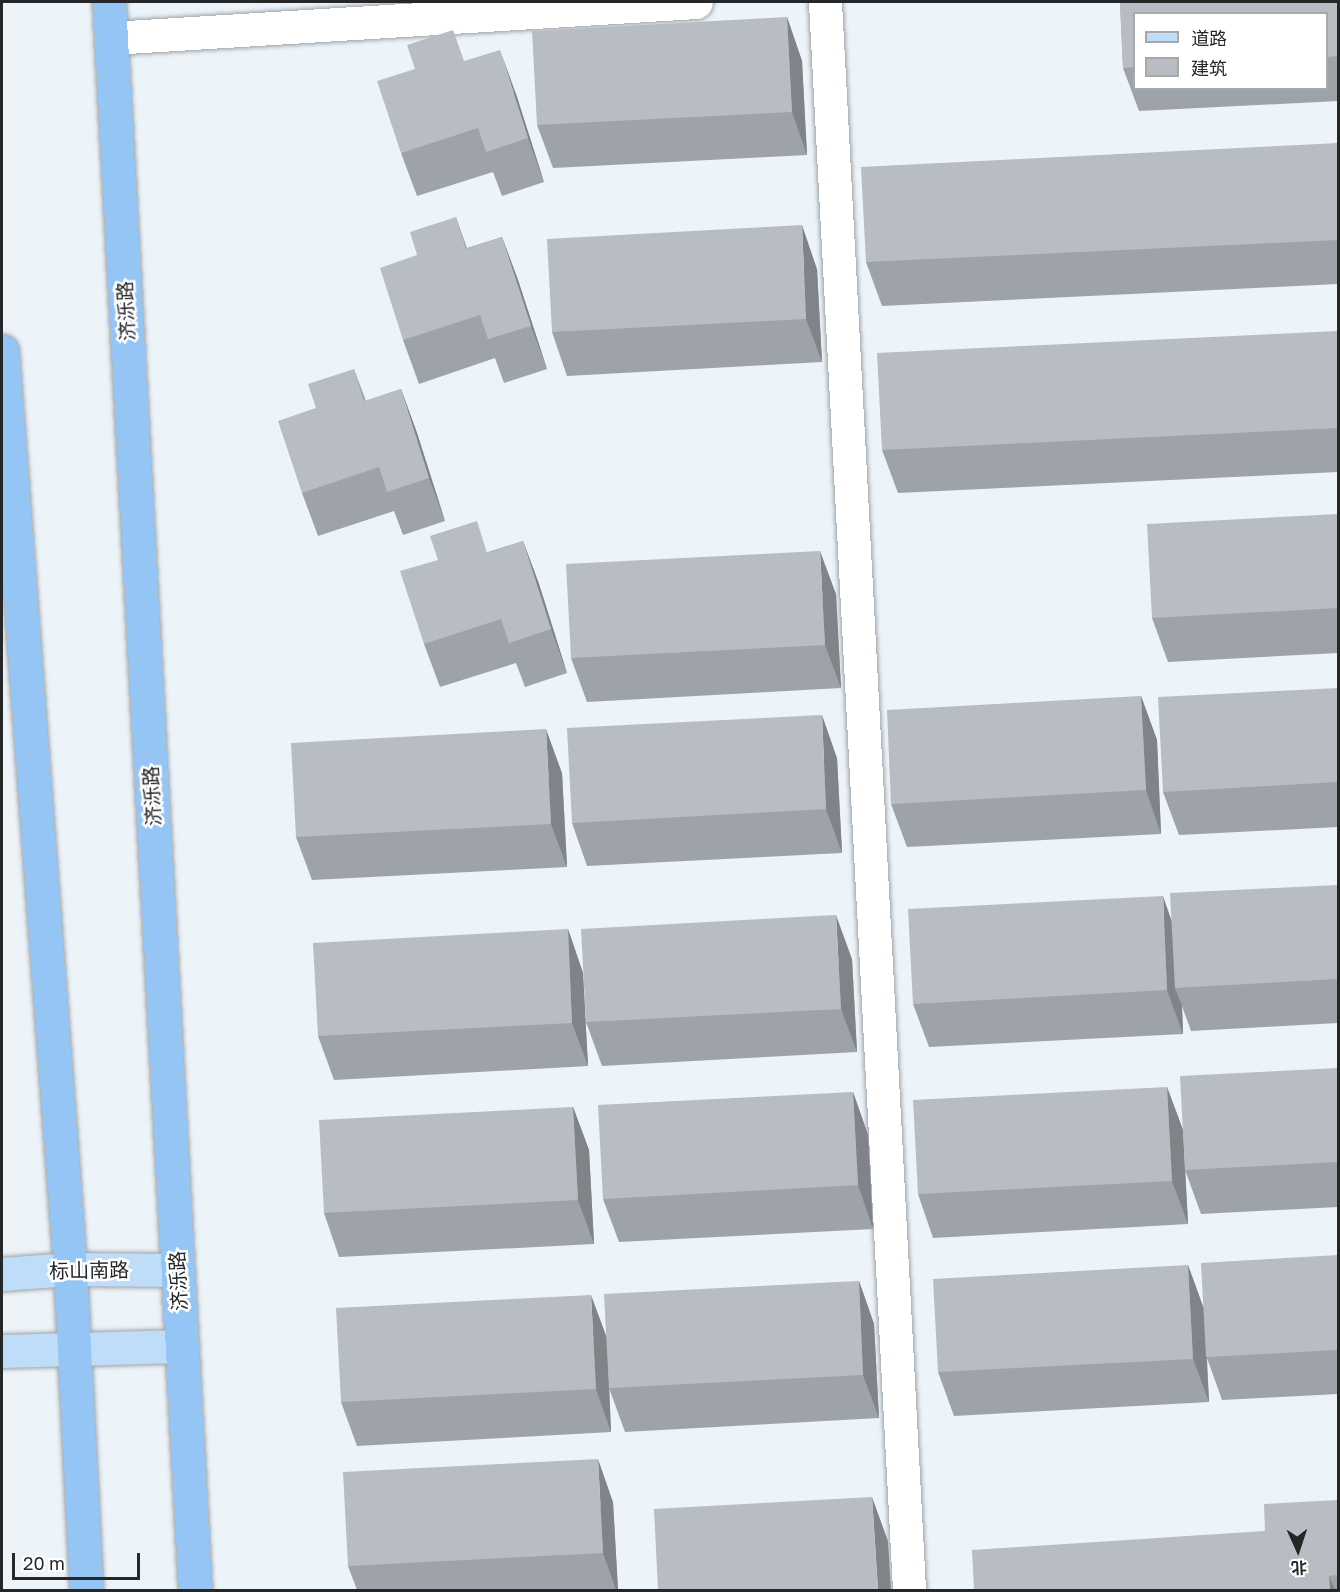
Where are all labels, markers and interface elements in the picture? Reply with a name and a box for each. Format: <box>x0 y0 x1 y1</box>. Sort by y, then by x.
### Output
legend <box>1133 12 1328 90</box>
text: 道路 <box>1191 27 1227 49</box>
text: 建筑 <box>1191 57 1227 79</box>
street label: 济泺路 <box>112 280 140 342</box>
street label: 济泺路 <box>138 765 166 827</box>
street label: 济泺路 <box>164 1250 192 1312</box>
street label: 标山南路 <box>49 1257 129 1283</box>
north arrow <box>1268 1520 1328 1580</box>
scale bar <box>15 1541 142 1579</box>
text: 20 m <box>23 1552 65 1574</box>
text: 北 <box>1290 1558 1307 1578</box>

